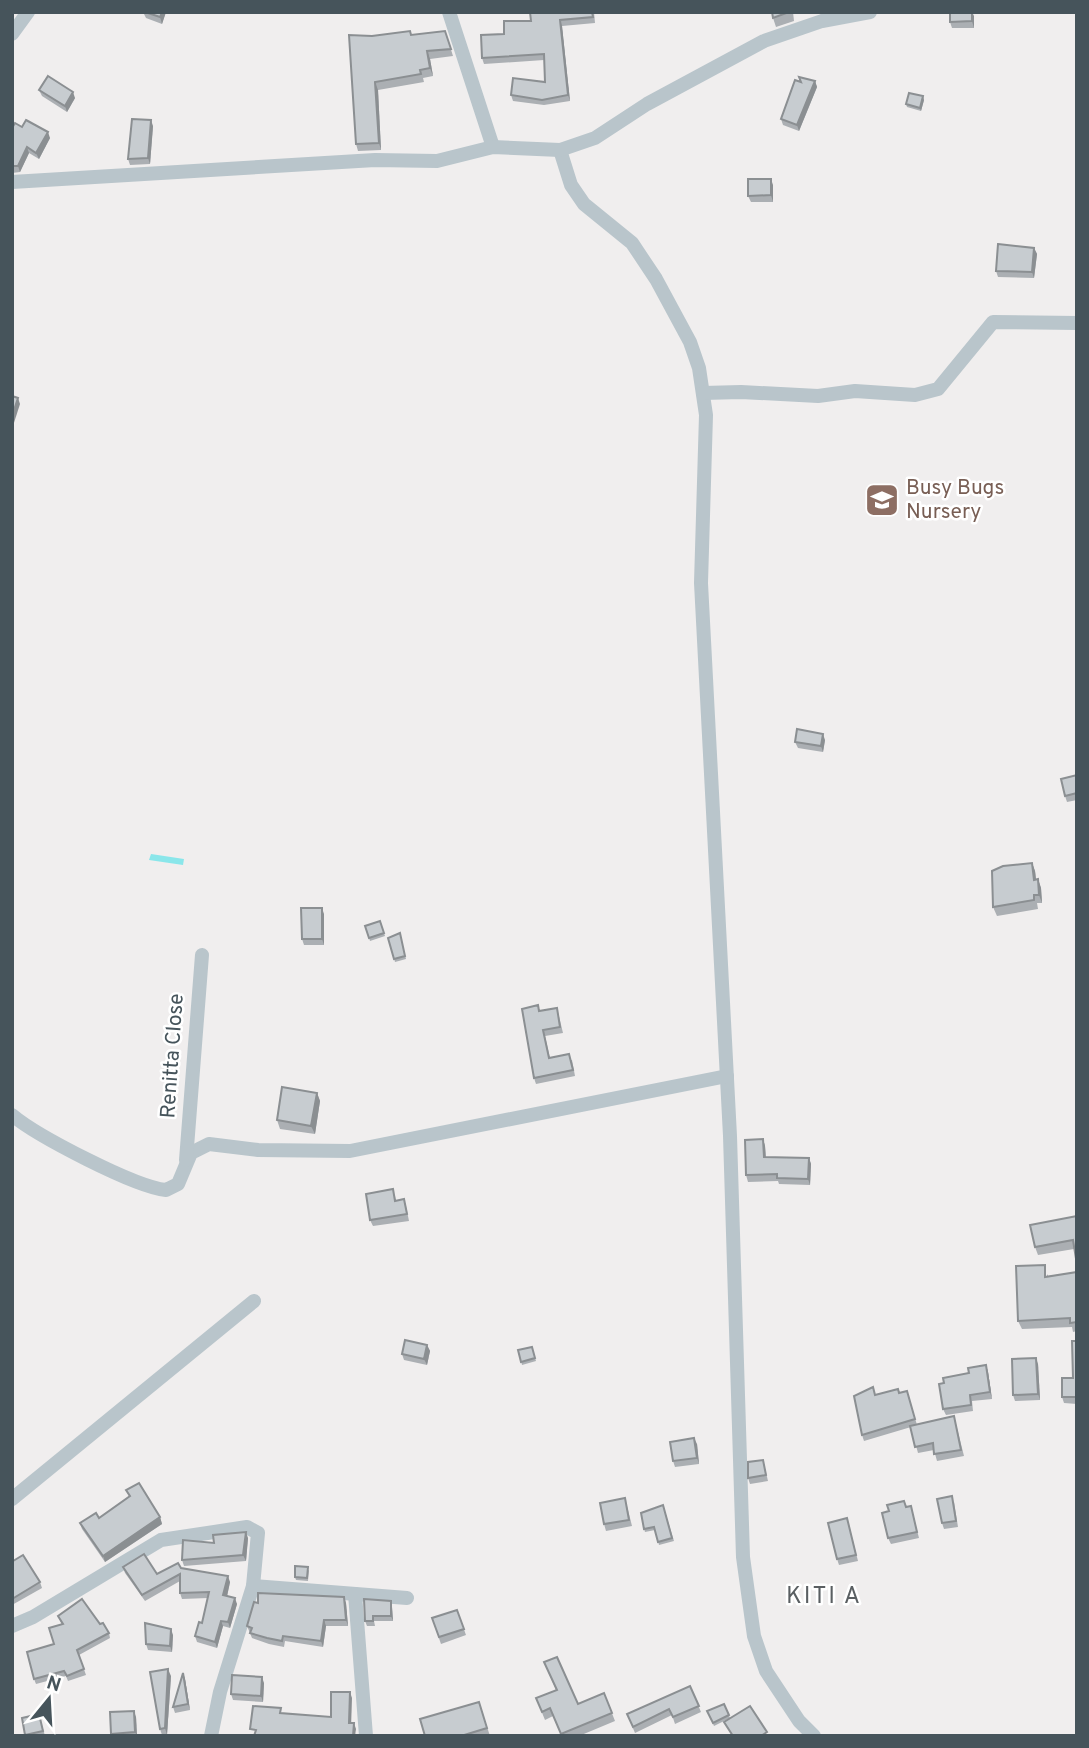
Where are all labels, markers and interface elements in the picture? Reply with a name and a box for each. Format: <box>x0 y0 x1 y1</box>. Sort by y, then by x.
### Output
place label: Busy Bugs Nursery <box>906 475 1004 526</box>
school or university icon: Busy Bugs Nursery <box>863 481 901 519</box>
street label: Renitta Close <box>155 993 191 1119</box>
district label: KITI A <box>786 1582 862 1612</box>
north arrow <box>14 1664 84 1734</box>
text: N <box>43 1671 64 1698</box>

